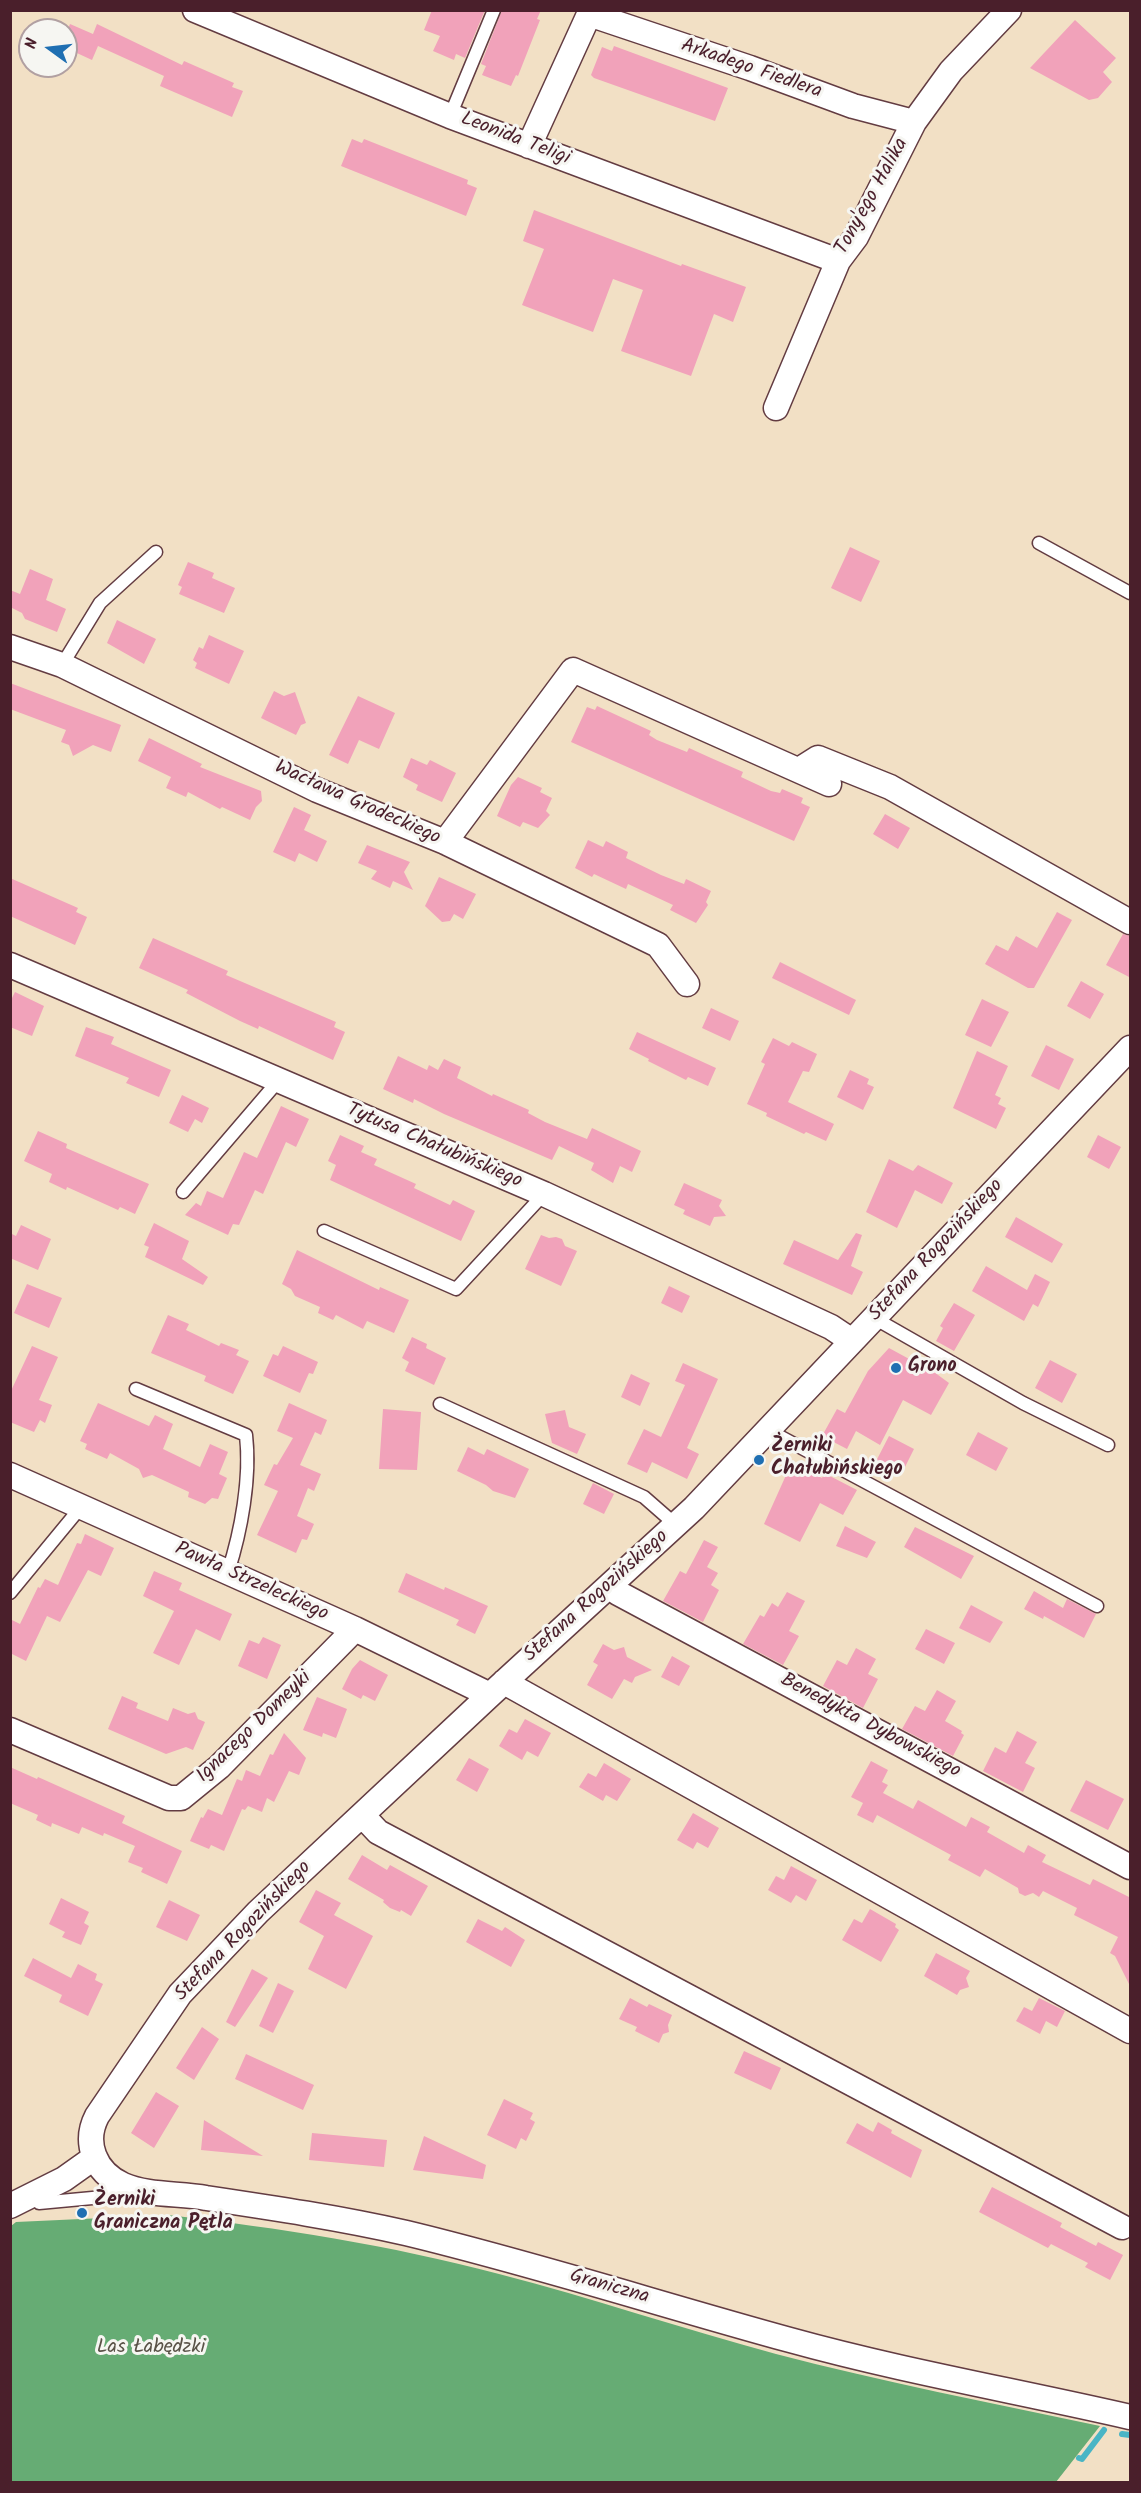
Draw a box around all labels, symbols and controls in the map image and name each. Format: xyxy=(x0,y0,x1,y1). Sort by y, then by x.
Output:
north arrow xyxy=(18,18,78,78)
street label: Arkadego Fiedlera xyxy=(678,35,824,105)
text: N xyxy=(19,36,45,52)
street label: Leonida Teligi xyxy=(457,108,573,172)
street label: Tony'ego Halika xyxy=(831,135,915,259)
street label: Wacława Grodeckiego xyxy=(270,757,444,851)
street label: Tytusa Chałubińskiego xyxy=(343,1099,525,1195)
street label: Stefana Rogozińskiego xyxy=(865,1175,1009,1327)
place label: Grono xyxy=(908,1356,956,1380)
marker: Grono xyxy=(889,1361,903,1375)
place label: Żerniki Chałubińskiego xyxy=(771,1436,903,1483)
marker: Żerniki Chałubińskiego xyxy=(752,1453,766,1467)
street label: Stefana Rogozińskiego xyxy=(520,1526,674,1668)
street label: Pawła Strzeleckiego xyxy=(170,1538,332,1628)
street label: Ignacego Domeyki xyxy=(192,1667,318,1789)
street label: Benedykta Dybowskiego xyxy=(776,1669,964,1785)
street label: Stefana Rogozińskiego xyxy=(171,1857,317,2007)
place label: Żerniki Graniczna Pętla xyxy=(94,2190,233,2237)
marker: Żerniki Graniczna Pętla xyxy=(75,2206,89,2220)
street label: Graniczna xyxy=(567,2265,651,2311)
park label: Las Łabędzki xyxy=(97,2337,205,2361)

